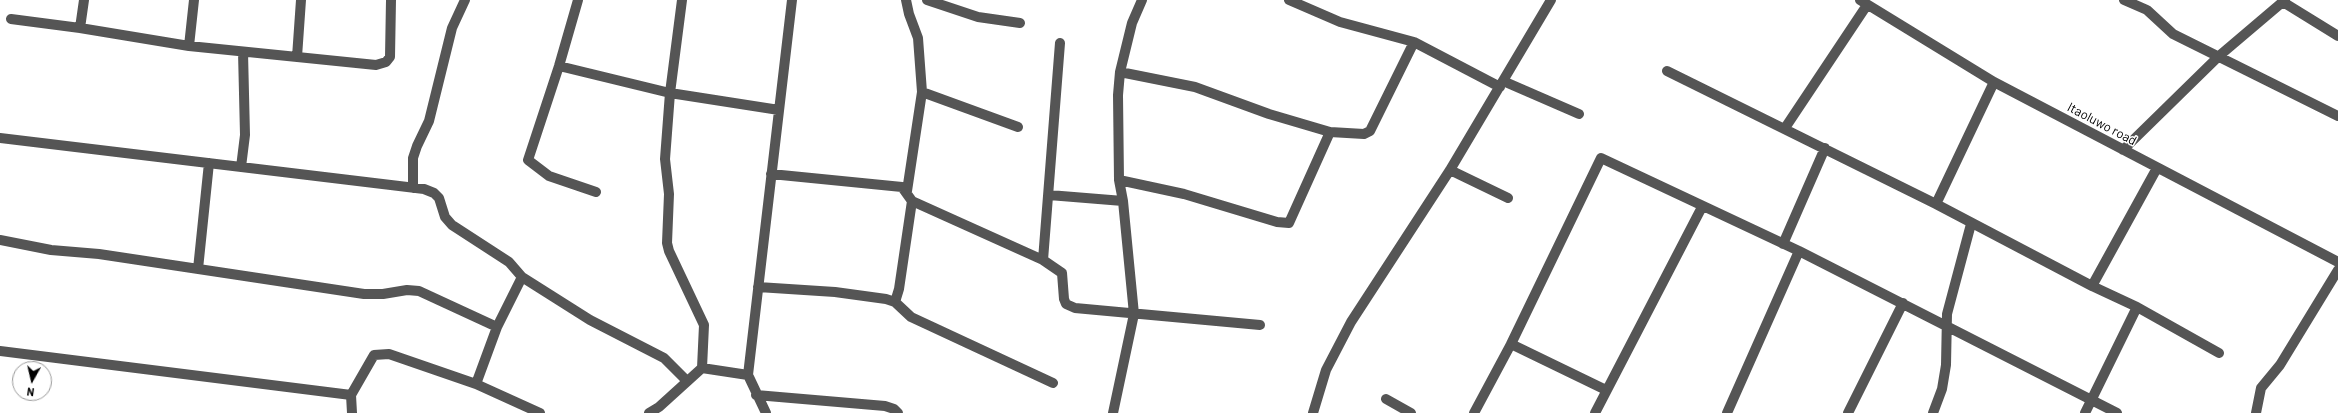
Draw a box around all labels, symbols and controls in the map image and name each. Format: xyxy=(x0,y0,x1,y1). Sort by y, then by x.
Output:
street label: Itaoluwo road xyxy=(2065,99,2139,149)
north arrow xyxy=(12,361,52,401)
text: N xyxy=(26,385,35,399)

